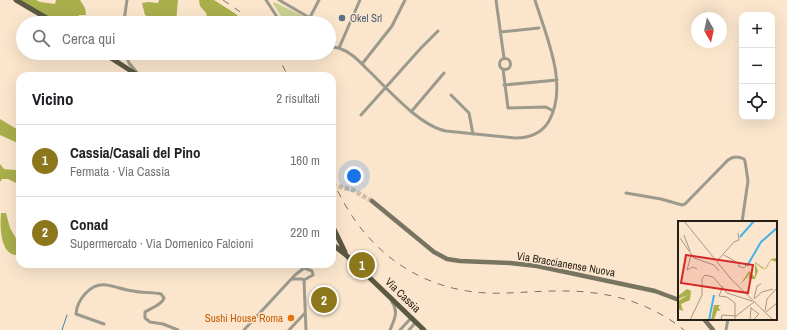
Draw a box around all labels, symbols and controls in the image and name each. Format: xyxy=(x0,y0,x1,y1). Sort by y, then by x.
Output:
place label: Okel Srl xyxy=(350,11,382,25)
north arrow xyxy=(691,12,727,48)
map controls xyxy=(739,12,775,120)
button: + xyxy=(739,12,775,48)
marker: Okel Srl xyxy=(337,13,347,23)
search box xyxy=(16,16,336,60)
icon: search xyxy=(30,27,52,49)
text: Cerca qui xyxy=(62,28,115,49)
button: − xyxy=(739,48,775,84)
button: locate xyxy=(739,84,775,120)
text: Vicino xyxy=(32,87,74,110)
text: 2 risultati xyxy=(276,90,320,107)
text: Cassia/Casali del Pino xyxy=(70,142,201,163)
text: 1 xyxy=(42,152,48,169)
text: 160 m xyxy=(290,152,320,169)
text: Fermata · Via Cassia xyxy=(70,163,170,180)
your location xyxy=(344,166,364,186)
text: Conad xyxy=(70,214,108,235)
inset map xyxy=(678,221,777,320)
text: 2 xyxy=(42,224,48,241)
text: 220 m xyxy=(290,224,320,241)
text: Supermercato · Via Domenico Falcioni xyxy=(70,235,254,252)
street label: Via Braccianense Nuova xyxy=(516,248,616,280)
pin: 1 xyxy=(349,250,375,280)
street label: Via Cassia xyxy=(382,275,424,315)
pin: 2 xyxy=(311,285,337,315)
place label: Sushi House Roma xyxy=(205,311,283,325)
marker: Sushi House Roma xyxy=(286,313,296,323)

